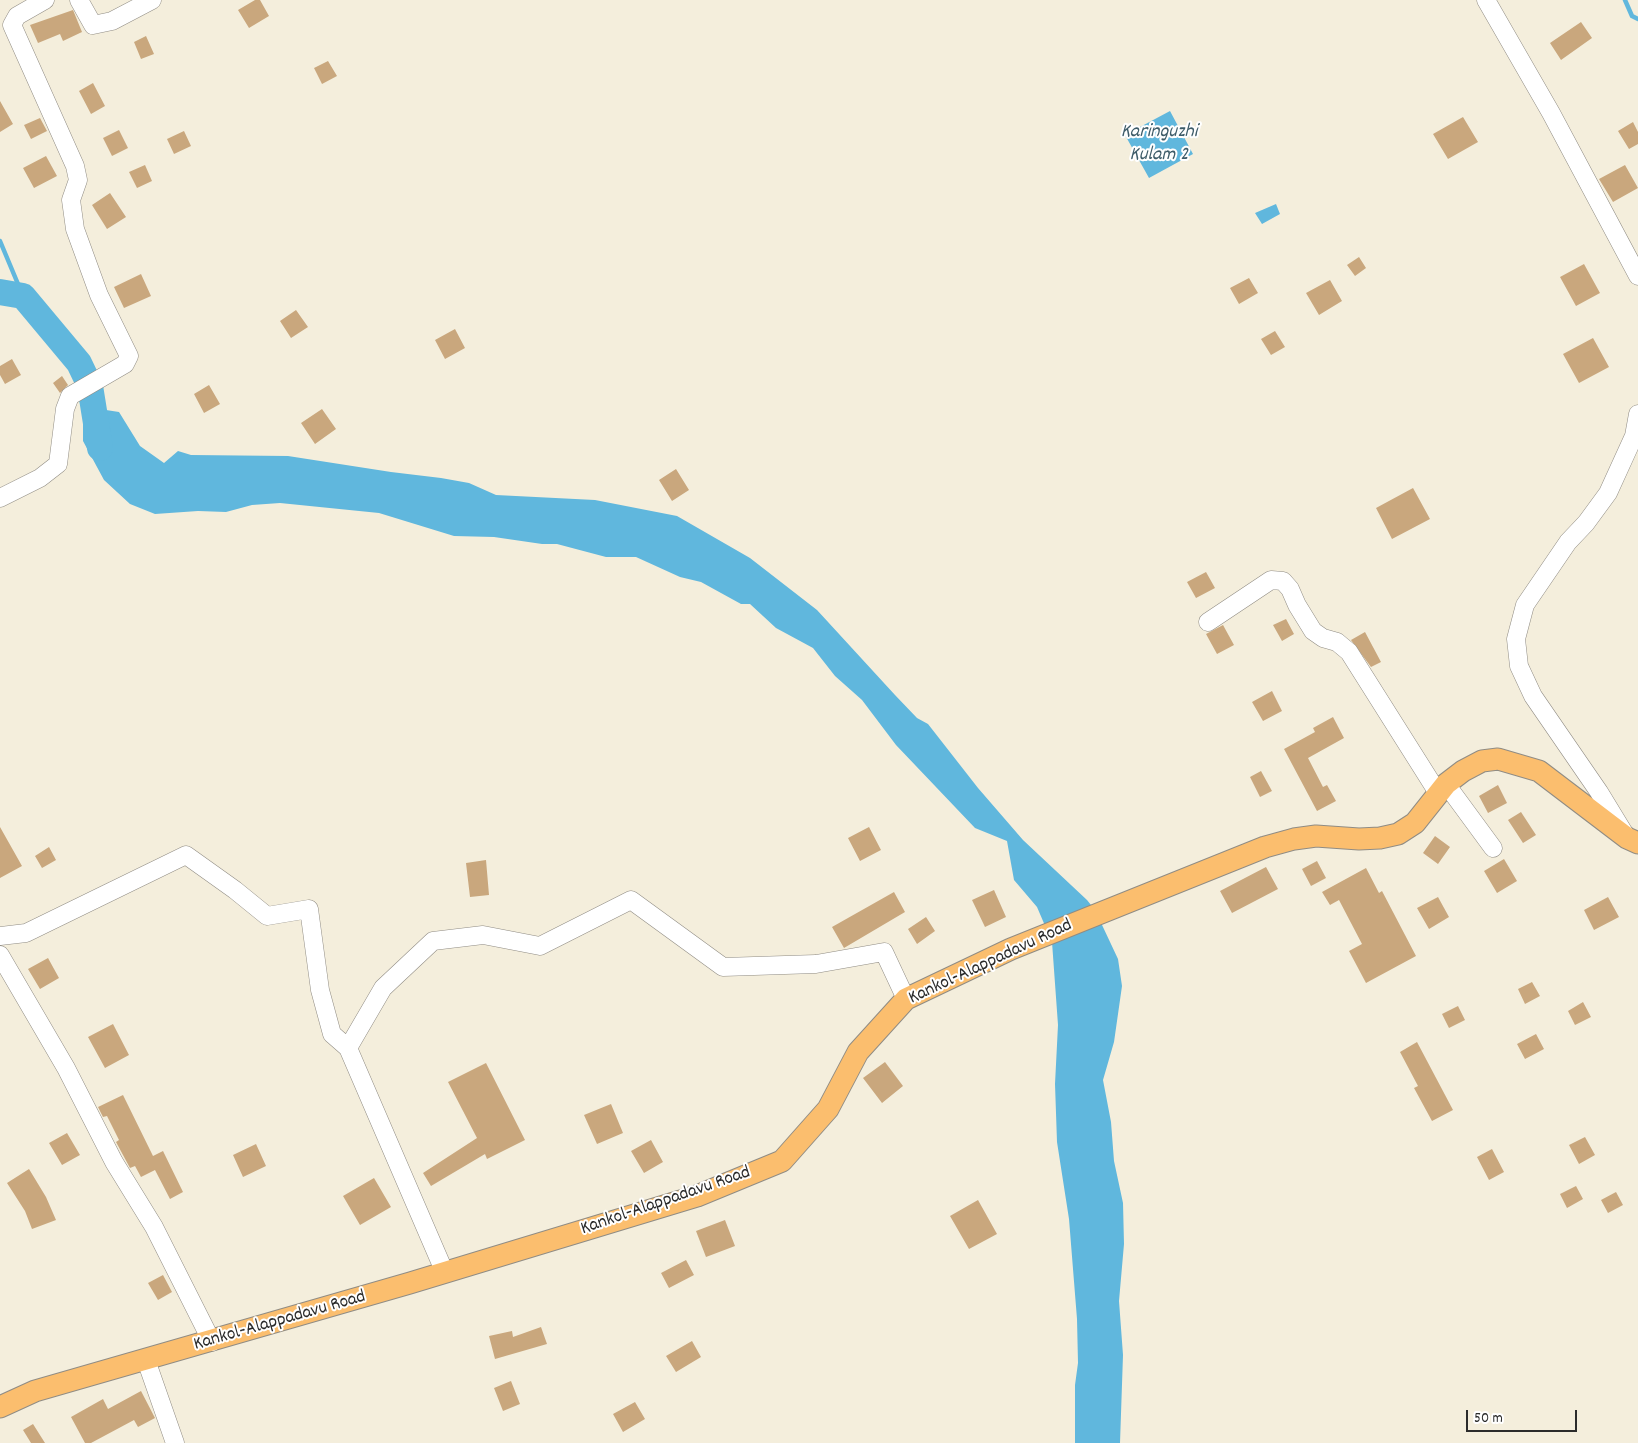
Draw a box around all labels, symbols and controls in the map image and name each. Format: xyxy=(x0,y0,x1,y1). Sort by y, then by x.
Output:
water label: Karinguzhi Kulam 2 xyxy=(1121,121,1197,168)
street label: Kankol-Alappadavu Road xyxy=(906,915,1076,1011)
street label: Kankol-Alappadavu Road xyxy=(578,1162,754,1242)
street label: Kankol-Alappadavu Road xyxy=(191,1287,369,1357)
scale bar xyxy=(1468,1400,1579,1432)
text: 50 m xyxy=(1474,1408,1503,1430)

